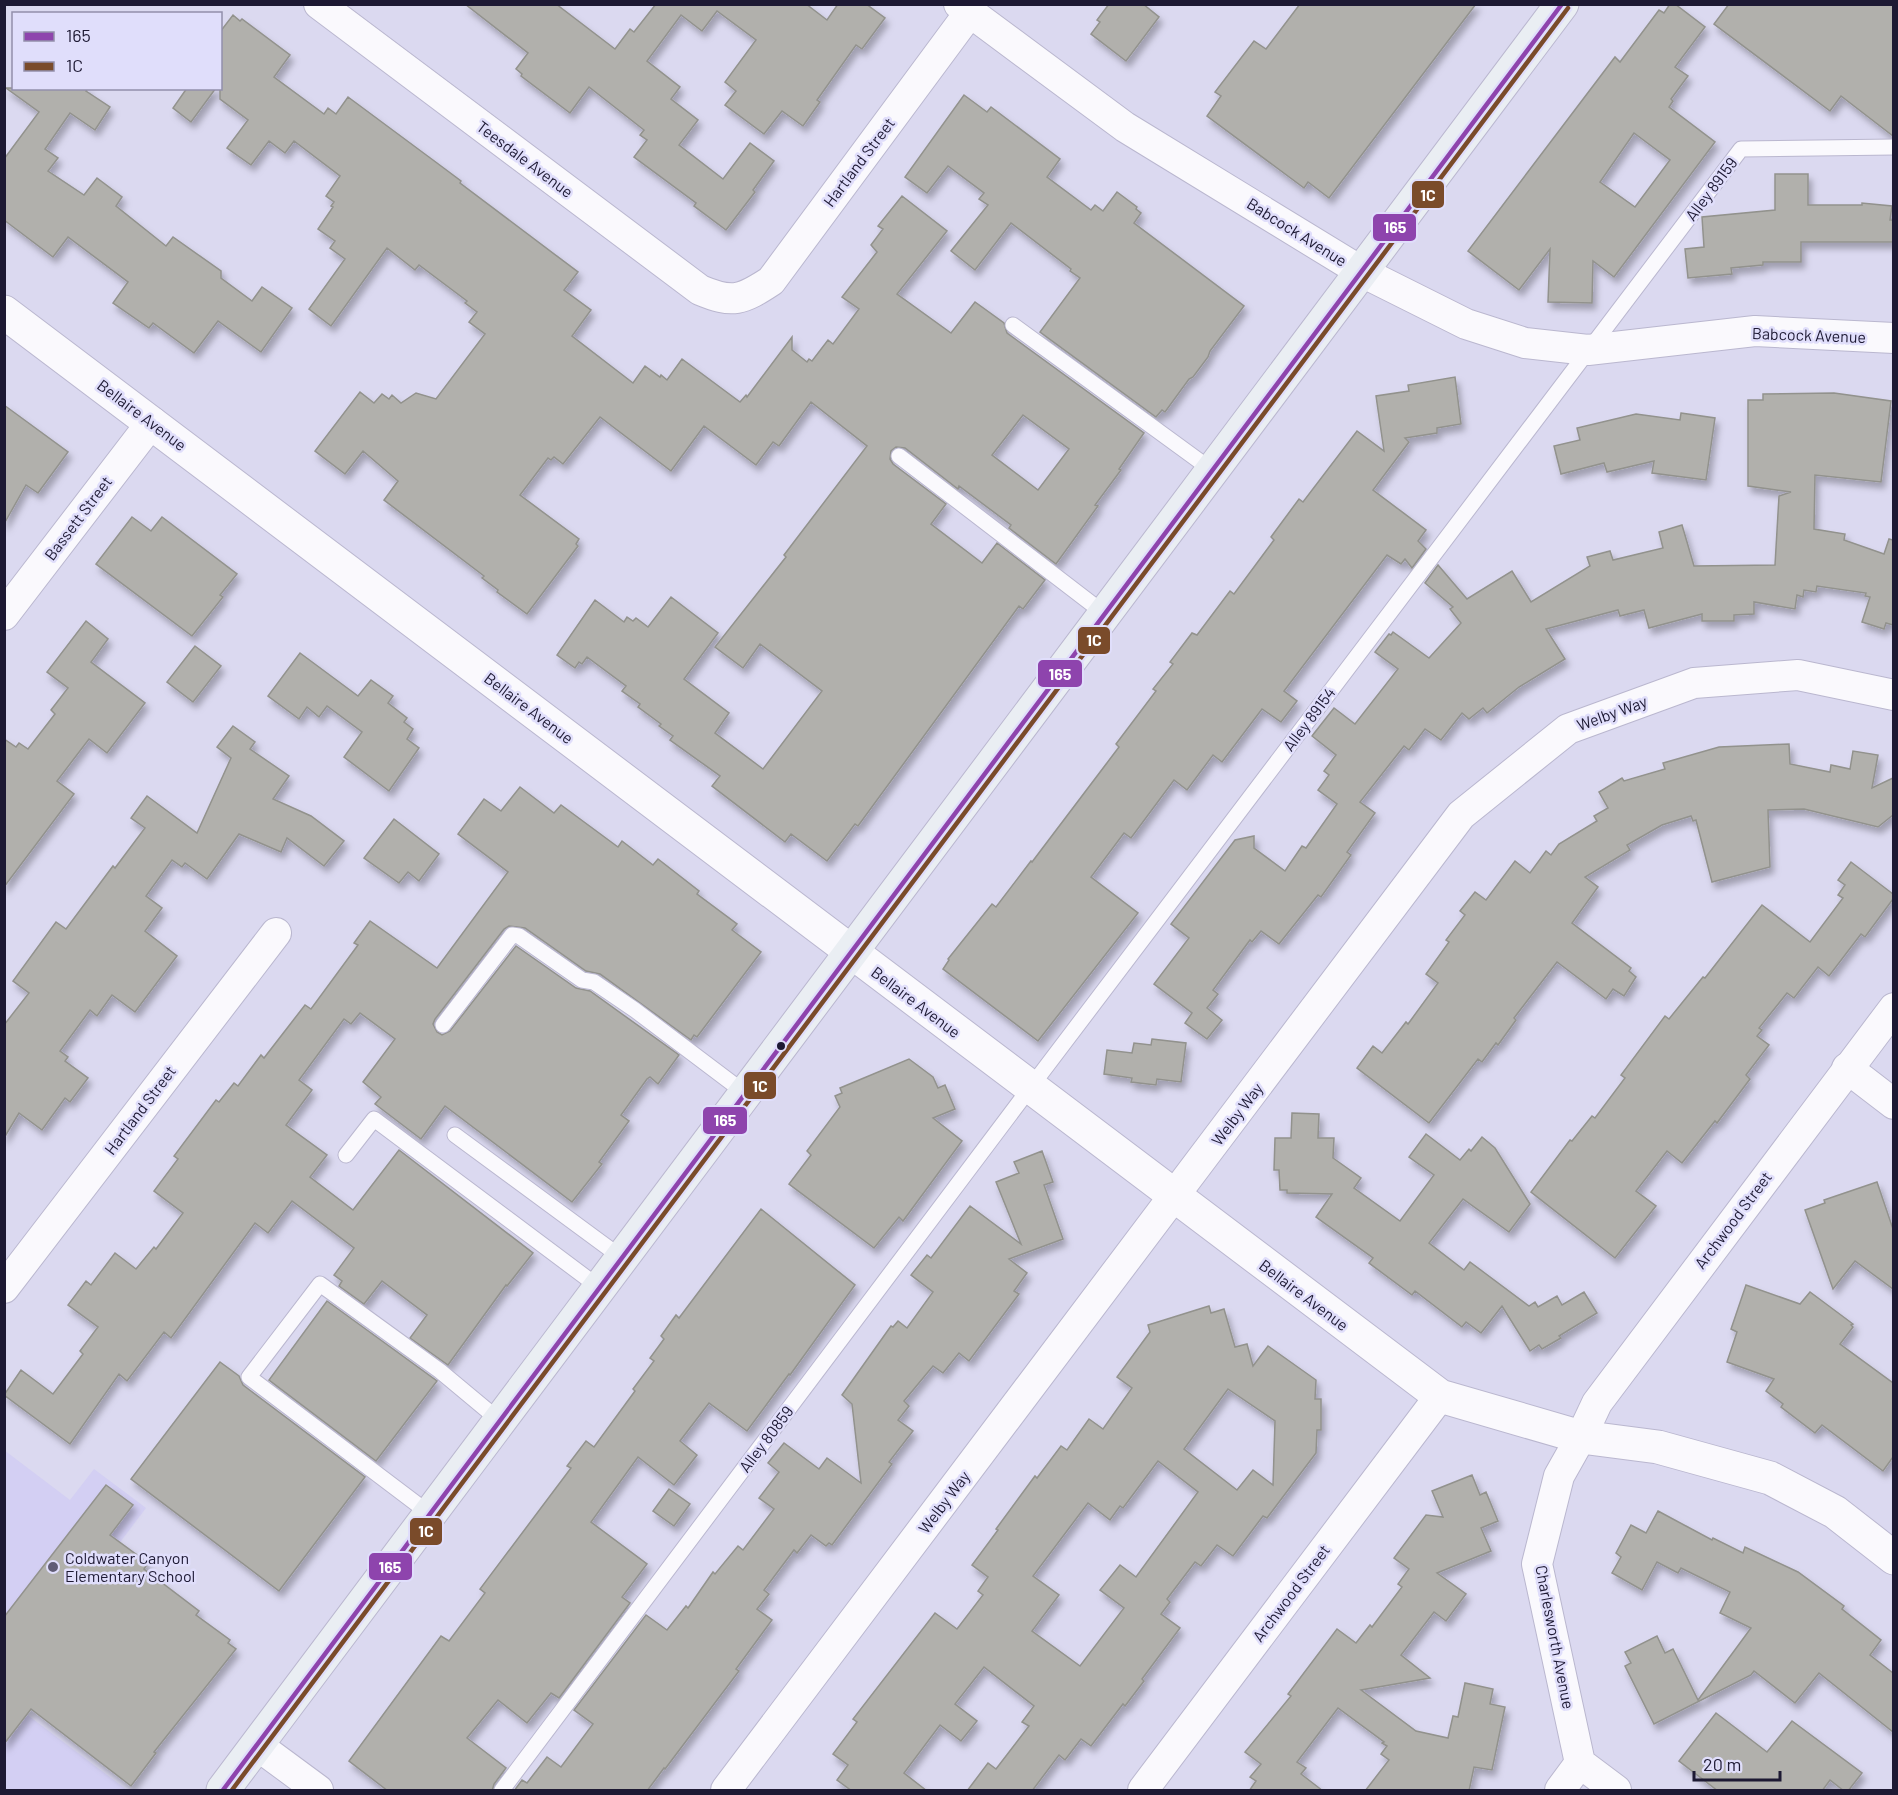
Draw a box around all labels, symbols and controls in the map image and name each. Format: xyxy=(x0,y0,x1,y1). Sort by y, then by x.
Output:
legend xyxy=(12,12,222,90)
text: 165 xyxy=(66,24,91,46)
text: 1C xyxy=(66,54,83,76)
street label: Hartland Street xyxy=(819,113,898,210)
street label: Teesdale Avenue xyxy=(473,116,577,201)
street label: Alley 89159 xyxy=(1681,153,1741,224)
line badge: 1C xyxy=(1411,180,1445,209)
text: 1C xyxy=(1420,185,1436,204)
street label: Babcock Avenue xyxy=(1244,193,1351,270)
line badge: 165 xyxy=(1372,213,1417,242)
text: 165 xyxy=(1384,217,1407,236)
street label: Babcock Avenue xyxy=(1752,323,1866,346)
street label: Bellaire Avenue xyxy=(94,375,191,454)
street label: Bassett Street xyxy=(40,472,115,563)
line badge: 1C xyxy=(1077,626,1111,655)
text: 1C xyxy=(1086,630,1102,649)
line badge: 165 xyxy=(1037,659,1083,688)
text: 165 xyxy=(1049,664,1072,683)
street label: Bellaire Avenue xyxy=(481,668,578,747)
street label: Alley 89154 xyxy=(1278,683,1339,754)
street label: Welby Way xyxy=(1574,691,1650,734)
street label: Bellaire Avenue xyxy=(868,962,965,1041)
unlabelled marker xyxy=(775,1040,787,1052)
street label: Hartland Street xyxy=(100,1061,179,1158)
line badge: 1C xyxy=(743,1071,777,1100)
text: 1C xyxy=(752,1076,768,1095)
street label: Welby Way xyxy=(1207,1078,1267,1149)
line badge: 165 xyxy=(702,1106,748,1135)
text: 165 xyxy=(714,1110,737,1129)
street label: Archwood Street xyxy=(1690,1167,1775,1272)
street label: Bellaire Avenue xyxy=(1256,1255,1353,1334)
street label: Alley 80859 xyxy=(734,1402,797,1476)
street label: Welby Way xyxy=(914,1466,974,1537)
line badge: 1C xyxy=(409,1517,443,1546)
text: 1C xyxy=(418,1521,434,1540)
street label: Archwood Street xyxy=(1248,1540,1333,1645)
place label: Coldwater Canyon Elementary School xyxy=(65,1548,195,1585)
line badge: 165 xyxy=(368,1552,413,1581)
text: 165 xyxy=(379,1557,402,1576)
marker: Coldwater Canyon Elementary School xyxy=(46,1560,60,1574)
street label: Charlesworth Avenue xyxy=(1532,1563,1579,1710)
scale bar xyxy=(1694,1744,1780,1782)
text: 20 m xyxy=(1703,1753,1741,1775)

